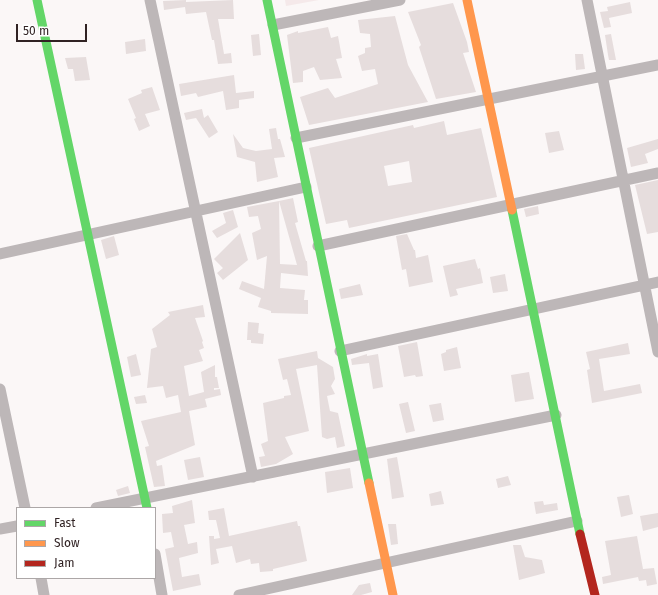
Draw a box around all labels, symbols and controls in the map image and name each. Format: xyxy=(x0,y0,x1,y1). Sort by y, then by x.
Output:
scale bar xyxy=(18,16,89,42)
text: 50 m xyxy=(23,24,49,38)
legend xyxy=(16,507,156,579)
text: Fast xyxy=(54,516,76,530)
text: Slow xyxy=(54,536,80,550)
text: Jam xyxy=(54,556,74,570)

